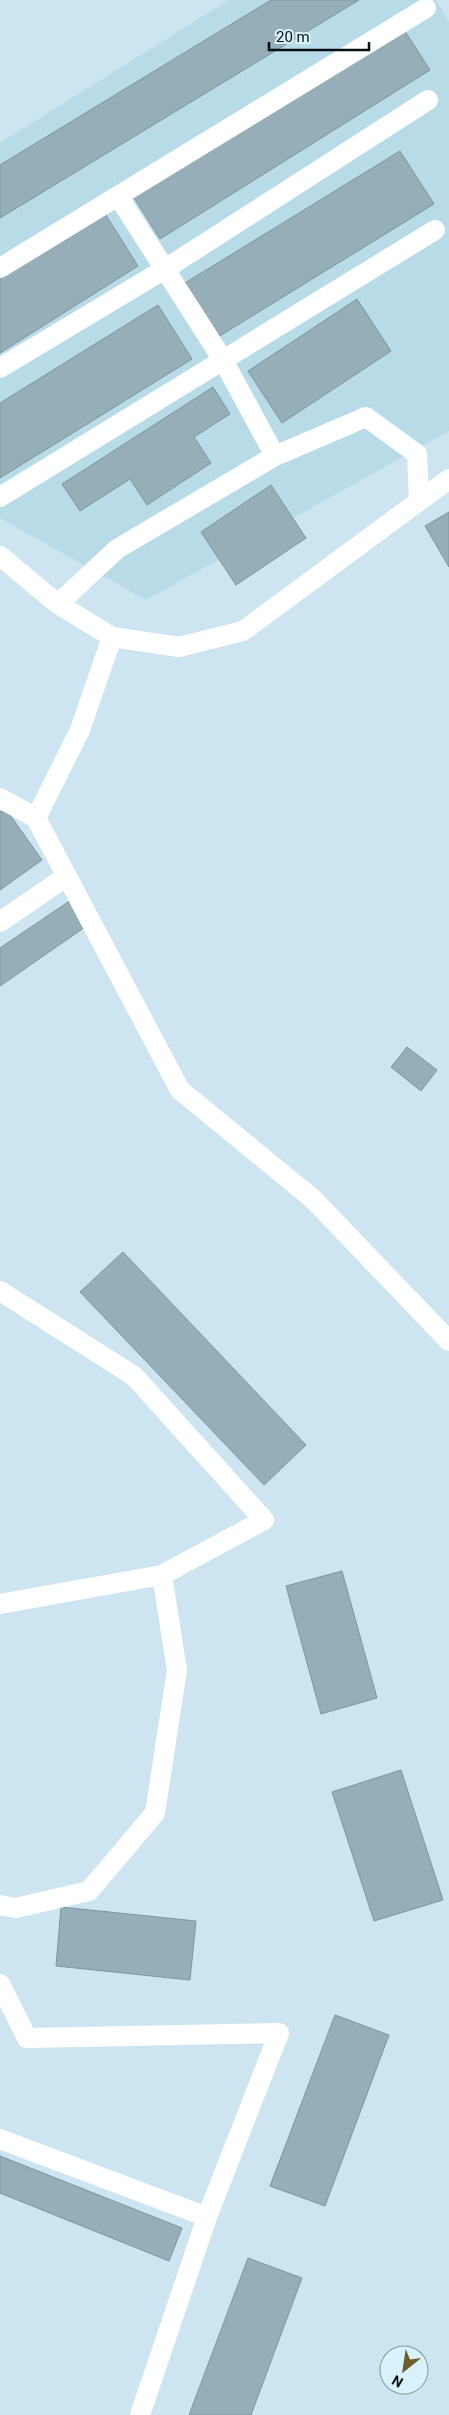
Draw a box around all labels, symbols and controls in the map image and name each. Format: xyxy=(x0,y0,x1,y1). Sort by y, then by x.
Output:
scale bar xyxy=(269,20,369,52)
text: 20 m xyxy=(276,28,310,46)
north arrow xyxy=(379,2345,429,2395)
text: N xyxy=(389,2372,406,2391)

